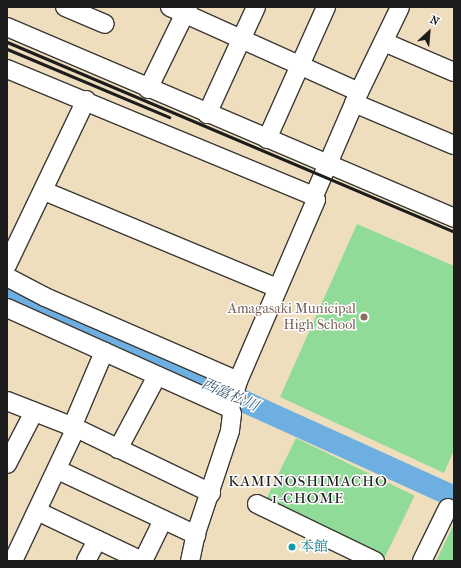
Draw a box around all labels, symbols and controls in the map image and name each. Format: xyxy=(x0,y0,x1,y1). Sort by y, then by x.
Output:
north arrow xyxy=(409,12,449,52)
text: N xyxy=(428,13,441,28)
place label: Amagasaki Municipal High School xyxy=(228,301,356,334)
marker: Amagasaki Municipal High School xyxy=(359,312,369,322)
water label: 西富松川 xyxy=(199,375,261,415)
district label: KAMINOSHIMACHO 1-CHOME xyxy=(228,472,388,507)
place label: 本館 xyxy=(300,539,328,555)
marker: 本館 xyxy=(287,542,297,552)

